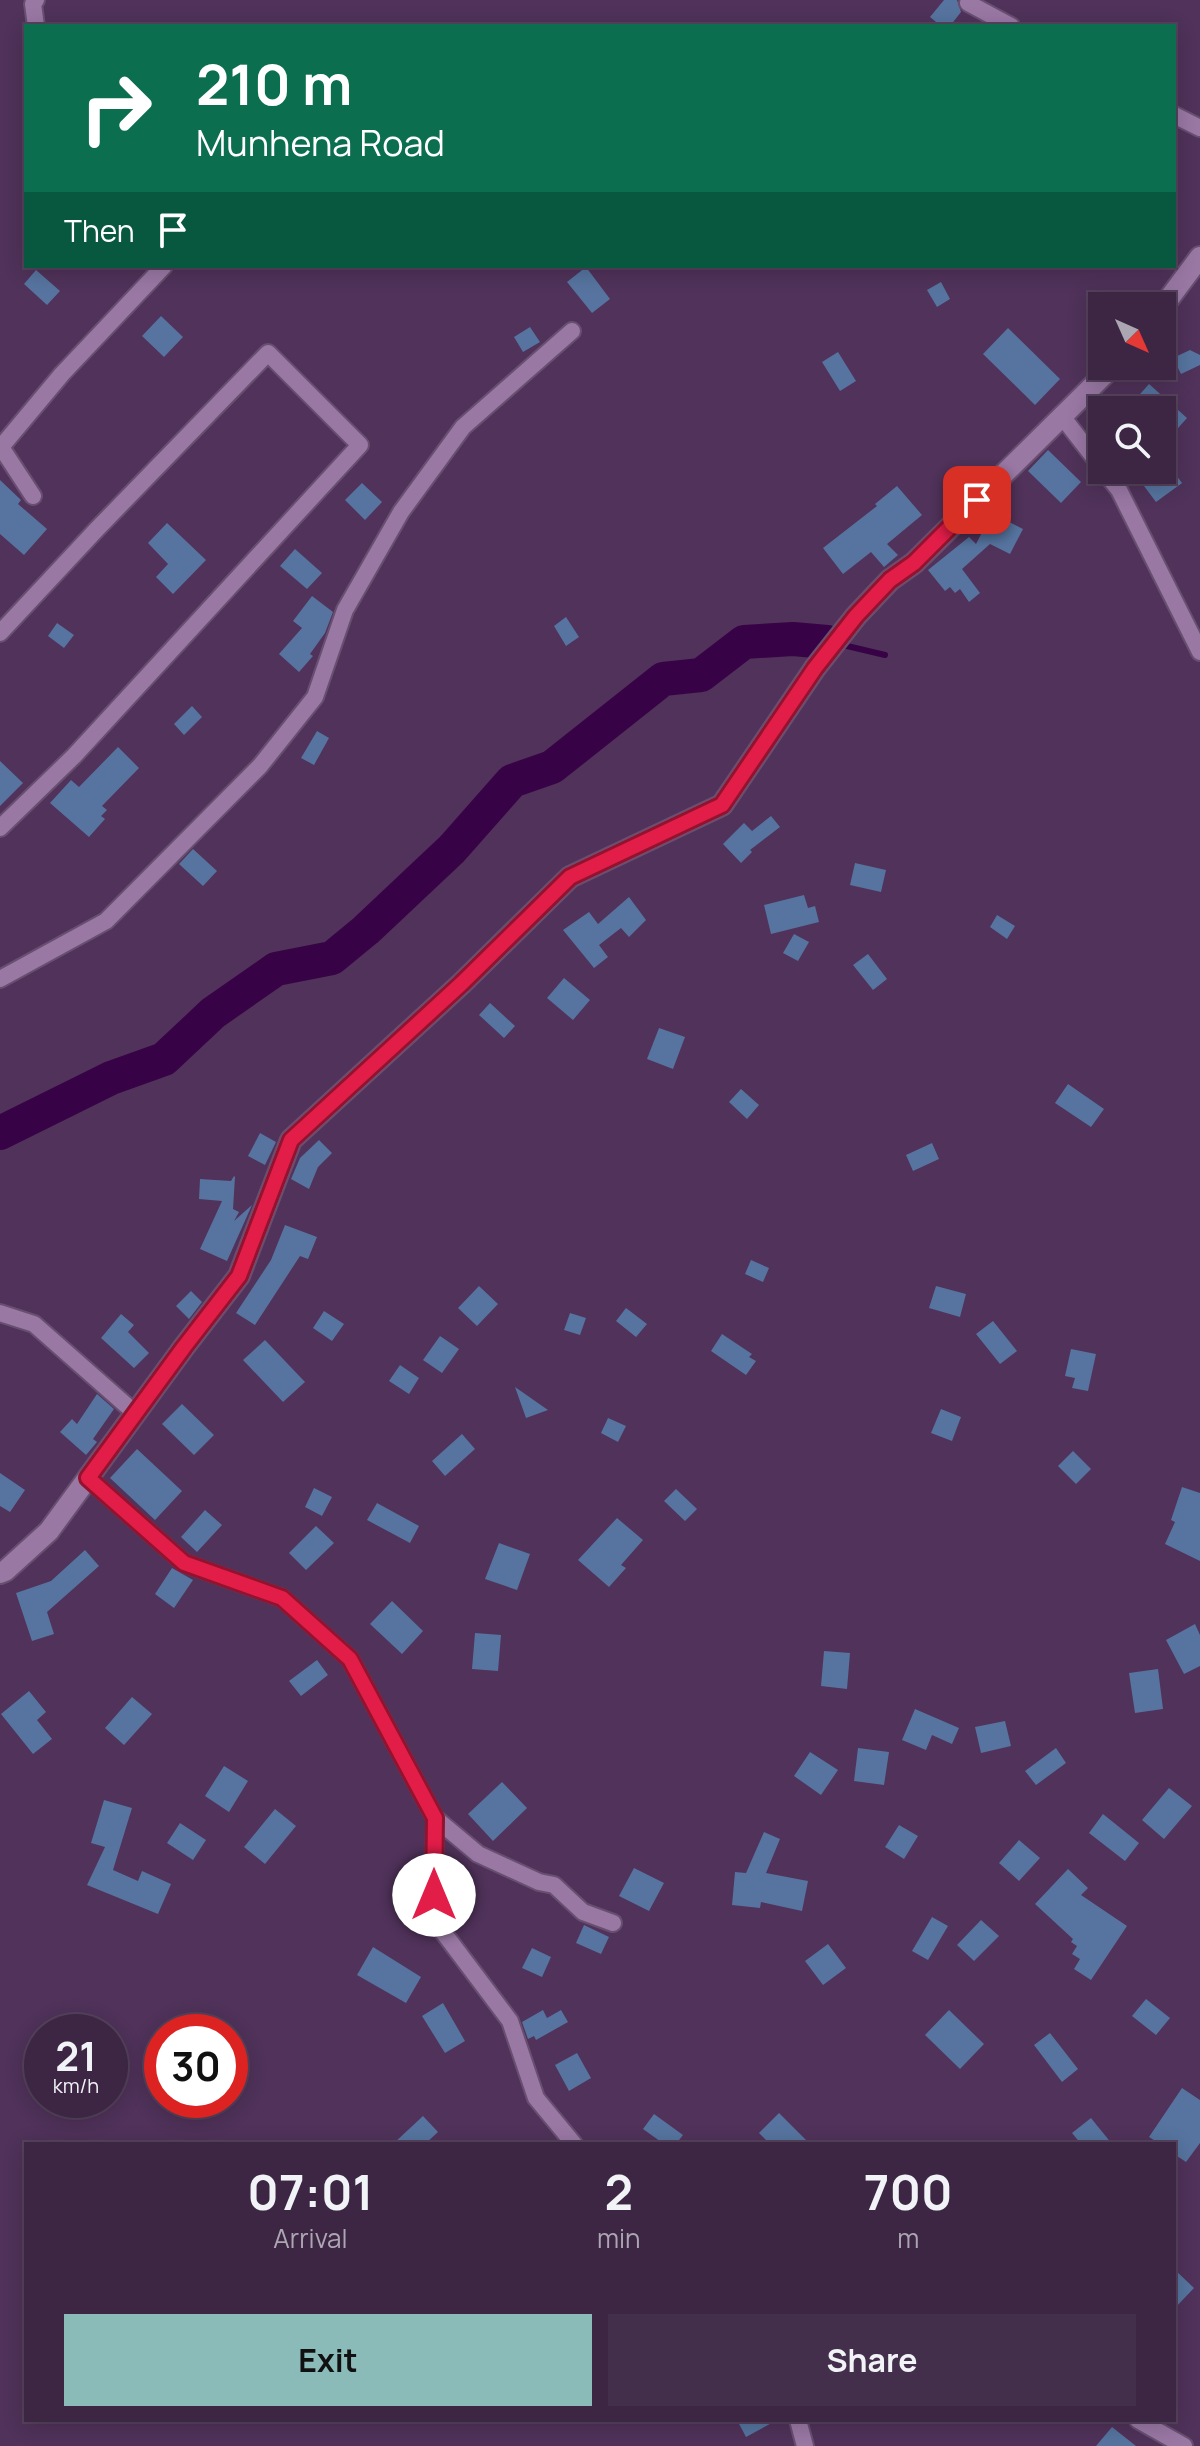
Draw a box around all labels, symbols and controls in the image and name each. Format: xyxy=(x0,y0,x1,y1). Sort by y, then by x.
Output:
text: 210 m xyxy=(196,45,352,122)
icon: right xyxy=(64,56,168,160)
text: Munhena Road xyxy=(196,118,445,167)
icon: arrive xyxy=(151,208,195,252)
text: Then xyxy=(64,210,135,251)
north arrow xyxy=(1088,292,1176,380)
map controls xyxy=(1088,292,1176,484)
button: search xyxy=(1088,396,1176,484)
pin xyxy=(943,466,1011,534)
icon: arrive xyxy=(955,478,999,522)
position arrow xyxy=(392,1853,476,1937)
speed limit sign: 30 xyxy=(144,2014,248,2118)
text: 21 xyxy=(55,2028,97,2083)
text: km/h xyxy=(53,2072,99,2099)
text: 07:01 xyxy=(247,2159,374,2224)
text: 2 xyxy=(604,2159,633,2224)
text: 700 xyxy=(864,2159,953,2224)
text: Arrival xyxy=(273,2220,348,2256)
text: min xyxy=(597,2220,641,2256)
text: m xyxy=(897,2220,919,2256)
button: Exit xyxy=(64,2314,592,2406)
button: Share xyxy=(608,2314,1136,2406)

